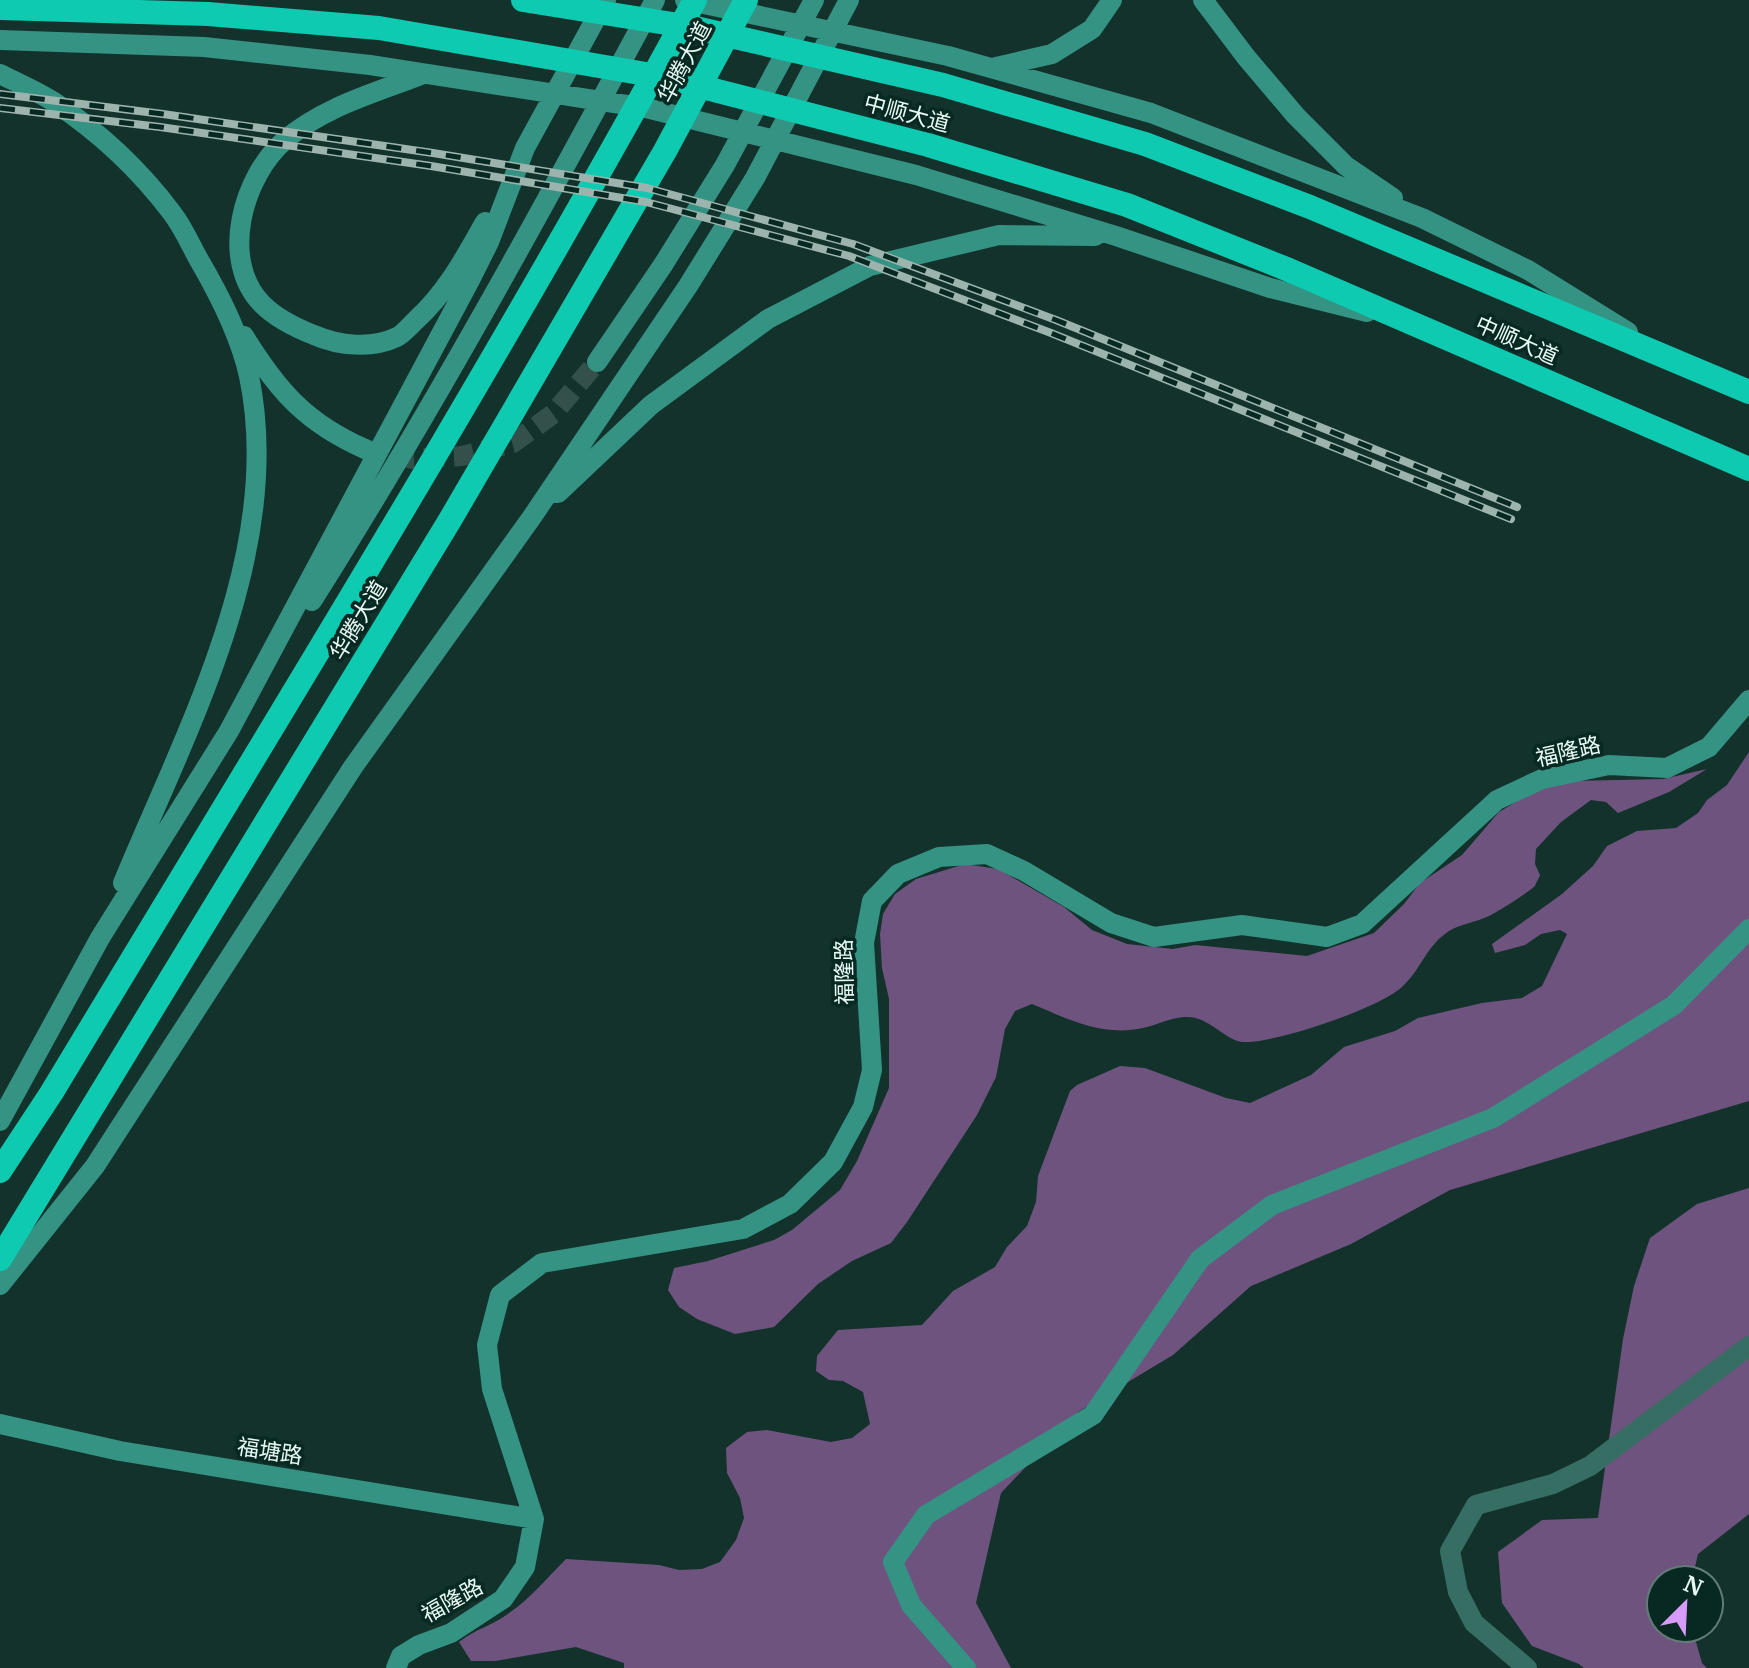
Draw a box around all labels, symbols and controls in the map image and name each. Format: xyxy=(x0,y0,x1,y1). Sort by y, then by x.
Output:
street label: 华腾大道 xyxy=(651,17,717,107)
street label: 中顺大道 xyxy=(861,88,953,138)
street label: 中顺大道 xyxy=(1471,309,1563,371)
street label: 华腾大道 xyxy=(323,575,393,665)
street label: 福隆路 xyxy=(1533,730,1603,772)
street label: 福隆路 xyxy=(829,939,859,1005)
street label: 福塘路 xyxy=(235,1432,305,1470)
north arrow xyxy=(1645,1564,1725,1644)
text: N xyxy=(1679,1569,1707,1602)
street label: 福隆路 xyxy=(416,1572,488,1628)

